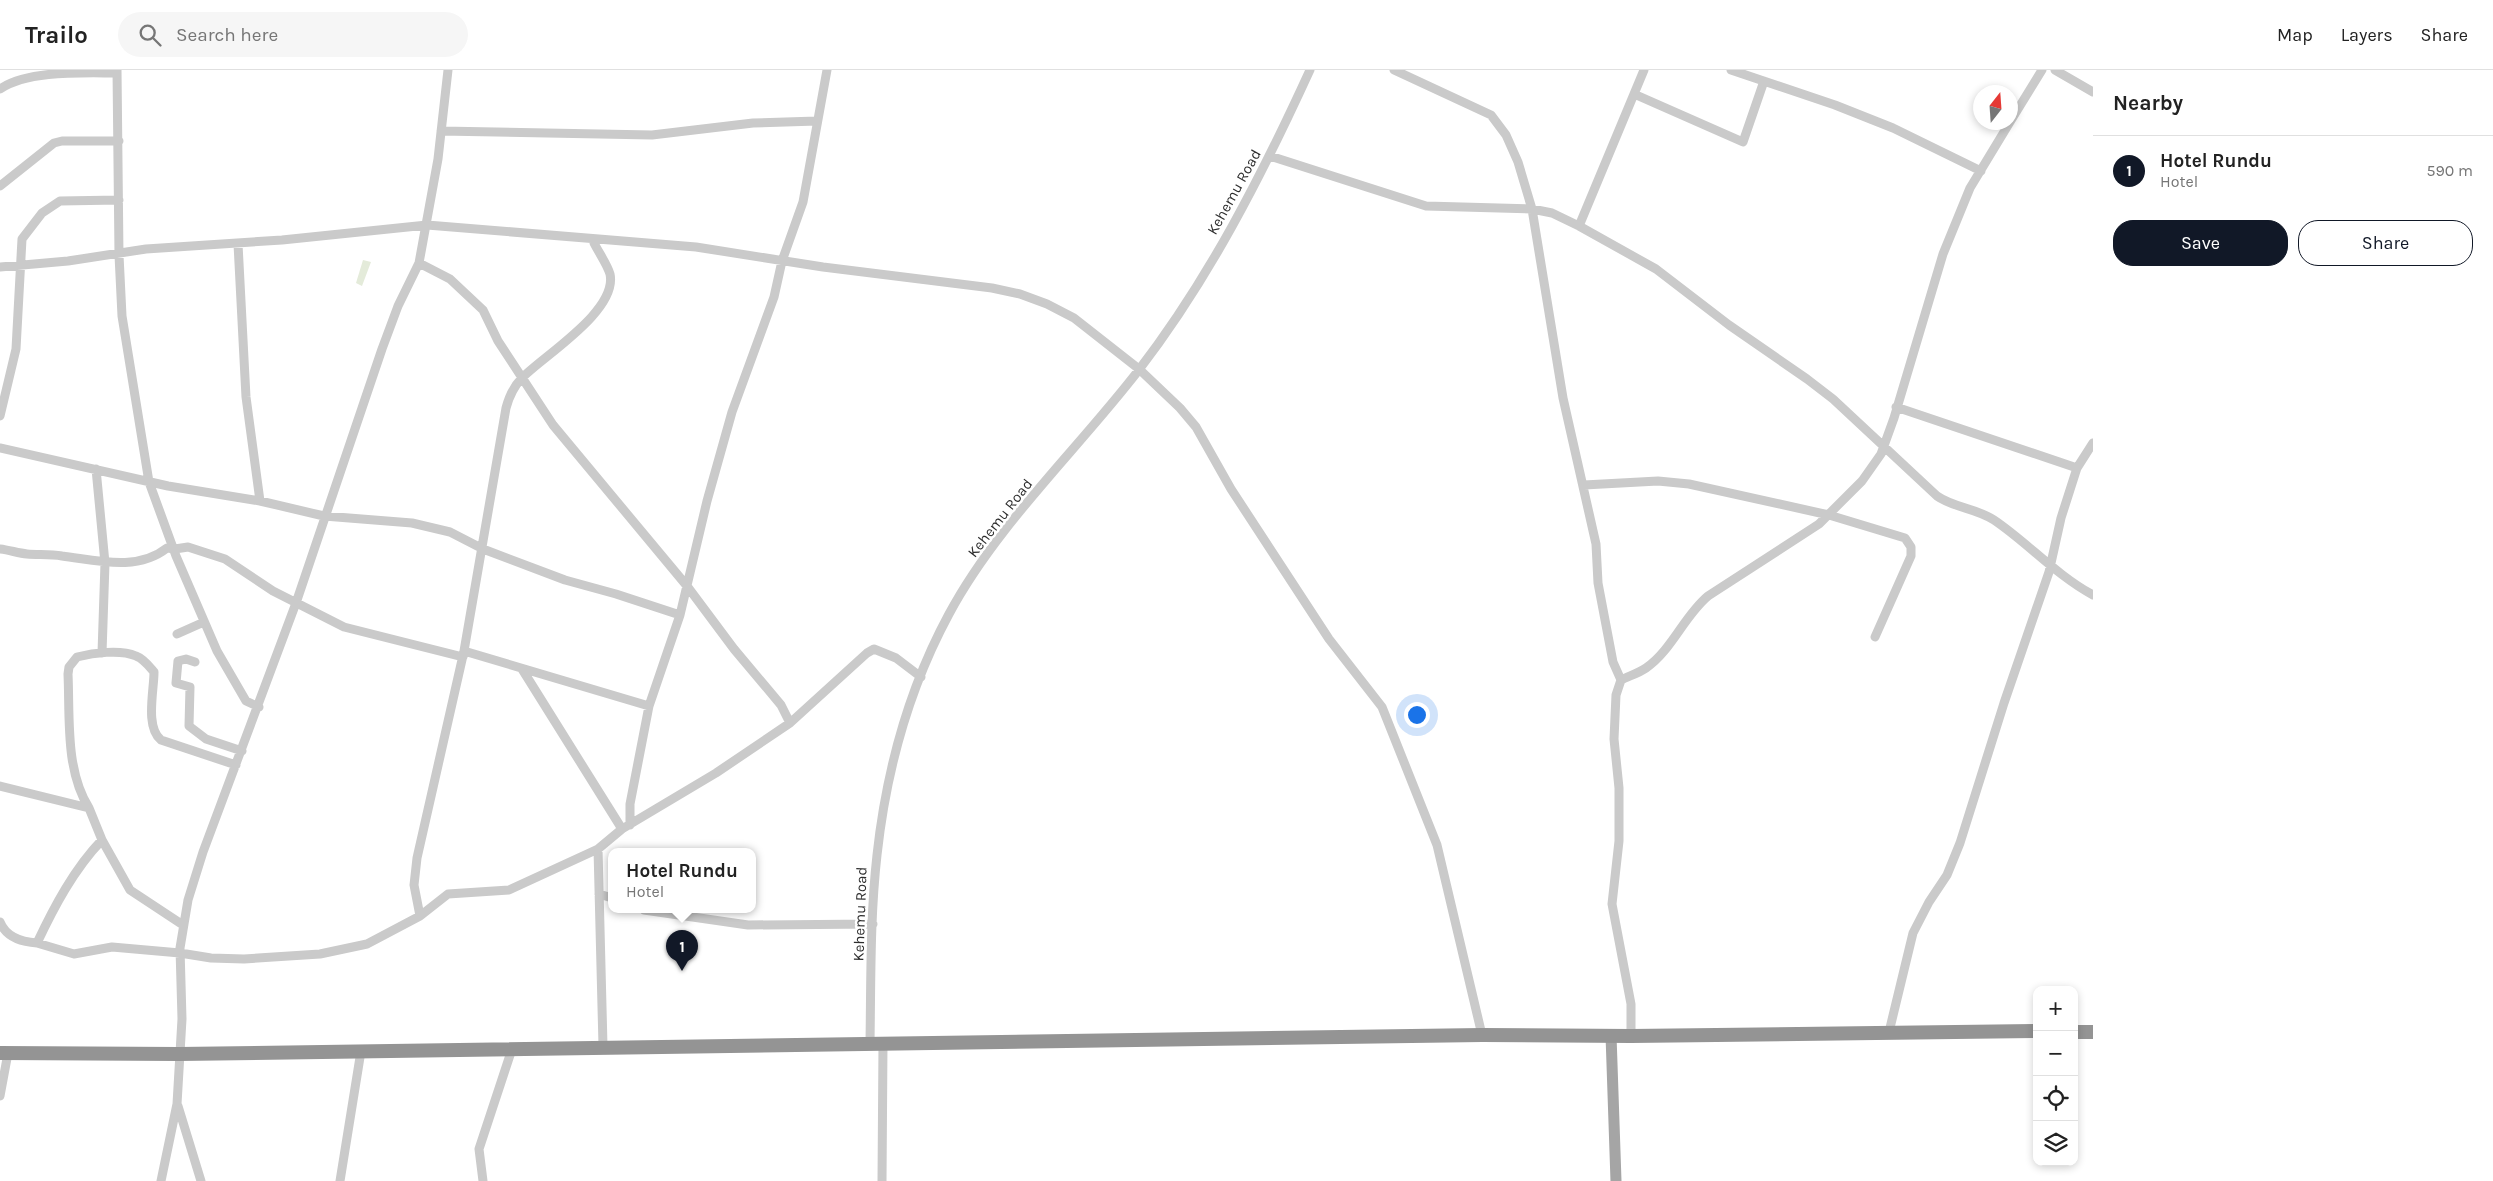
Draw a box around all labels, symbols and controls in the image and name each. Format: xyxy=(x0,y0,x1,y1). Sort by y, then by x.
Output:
search box xyxy=(118,12,468,57)
text: Trailo xyxy=(25,21,88,49)
icon: search xyxy=(136,21,164,49)
text: Search here xyxy=(176,24,278,46)
text: Map xyxy=(2277,24,2313,46)
text: Layers xyxy=(2341,24,2393,46)
text: Share xyxy=(2421,24,2468,46)
north arrow xyxy=(1973,85,2018,130)
text: Nearby xyxy=(2113,91,2183,115)
street label: Kehemu Road xyxy=(1203,146,1265,238)
text: Hotel Rundu xyxy=(2160,150,2272,172)
text: 1 xyxy=(2126,161,2132,180)
text: 590 m xyxy=(2426,161,2473,180)
text: Hotel xyxy=(2160,172,2198,191)
button: Save xyxy=(2113,220,2288,266)
button: Share xyxy=(2298,220,2473,266)
street label: Kehemu Road xyxy=(964,475,1036,561)
your location xyxy=(1404,702,1430,728)
popup xyxy=(608,848,756,913)
text: Hotel Rundu xyxy=(626,860,738,882)
street label: Kehemu Road xyxy=(849,866,871,962)
text: Hotel xyxy=(626,882,664,901)
pin: 1 xyxy=(666,930,698,971)
map controls xyxy=(2033,986,2078,1166)
button: + xyxy=(2033,986,2078,1031)
button: − xyxy=(2033,1031,2078,1076)
button: locate xyxy=(2033,1076,2078,1121)
button: layers xyxy=(2033,1121,2078,1166)

